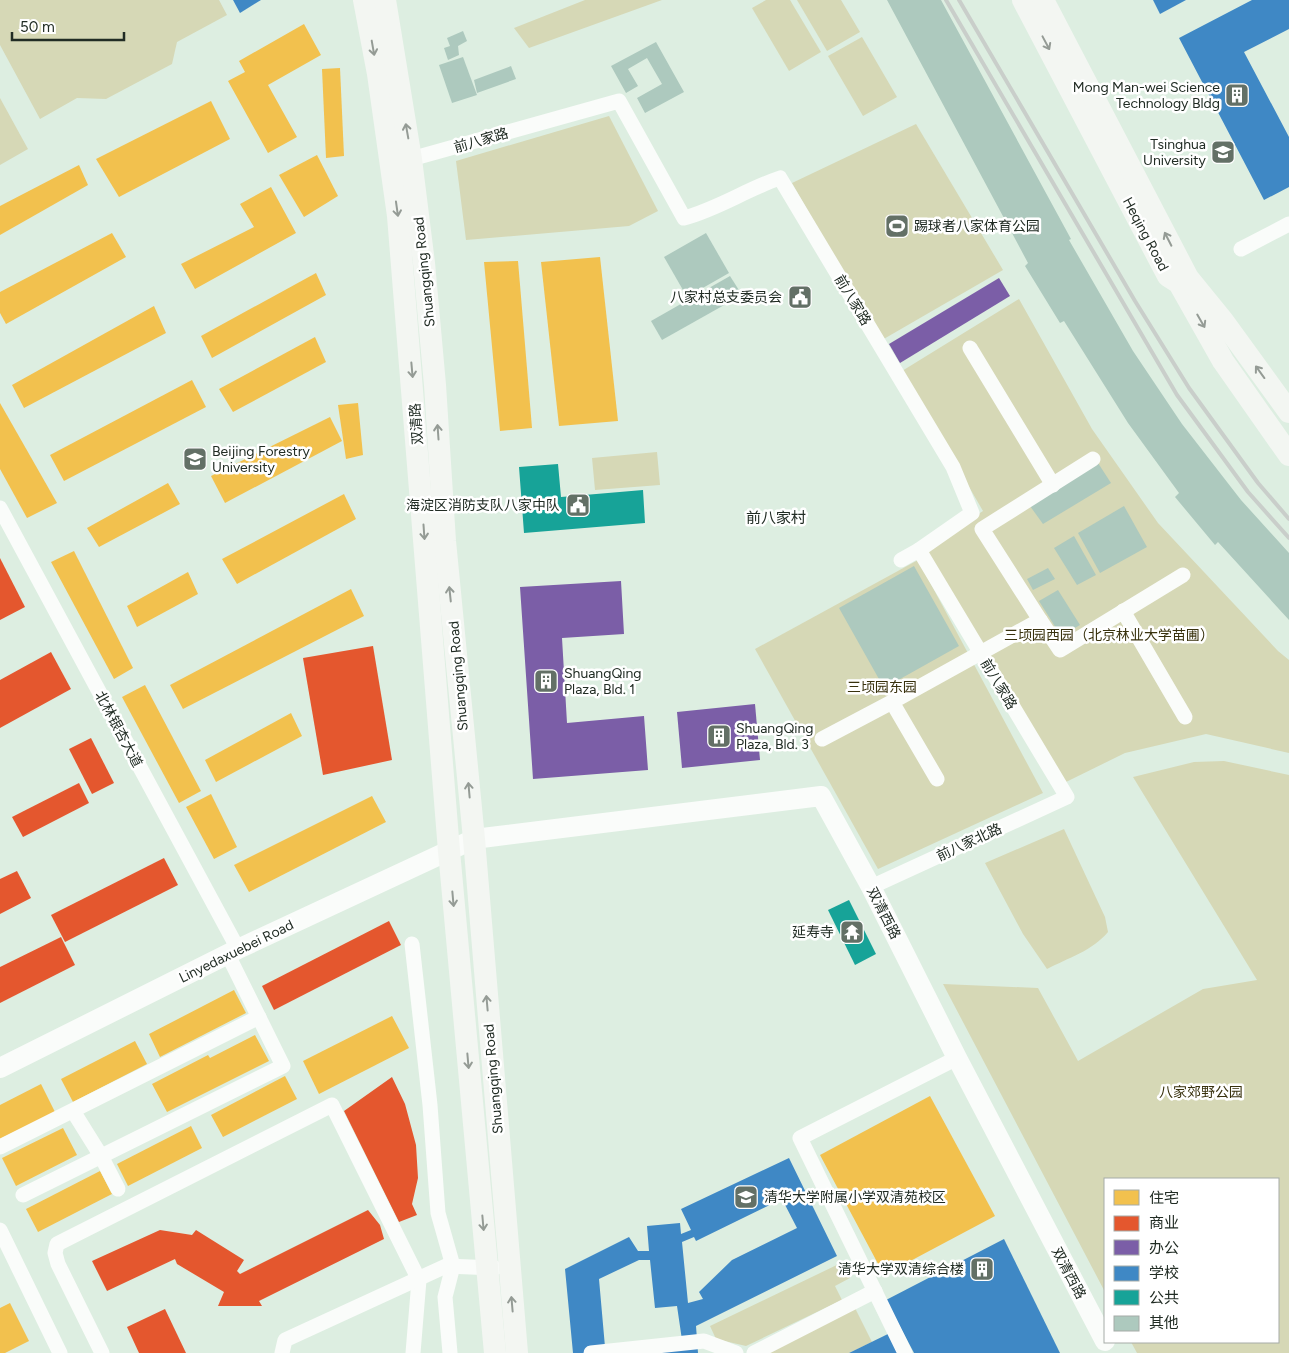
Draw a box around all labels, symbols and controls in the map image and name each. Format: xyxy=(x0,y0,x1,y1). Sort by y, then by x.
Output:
scale bar xyxy=(12,10,125,42)
text: 50 m xyxy=(20,18,55,36)
one-way arrow xyxy=(1041,35,1051,50)
one-way arrow xyxy=(369,40,379,56)
place label: Mong Man-wei Science Technology Bldg xyxy=(1073,79,1220,112)
building icon: Mong Man-wei Science Technology Bldg xyxy=(1224,82,1250,108)
one-way arrow xyxy=(401,123,411,139)
street label: 前八家路 xyxy=(452,125,510,156)
place label: Tsinghua University xyxy=(1143,136,1207,169)
school or university icon: Tsinghua University xyxy=(1210,139,1236,165)
street label: Heqing Road xyxy=(1119,194,1172,274)
one-way arrow xyxy=(392,200,402,216)
sports icon: 踢球者八家体育公园 xyxy=(884,213,910,239)
street label: Shuangqing Road xyxy=(410,216,439,328)
place label: 踢球者八家体育公园 xyxy=(914,218,1040,235)
one-way arrow xyxy=(1163,232,1173,247)
street label: 前八家路 xyxy=(831,272,874,329)
public building icon: 八家村总支委员会 xyxy=(787,284,813,310)
place label: 八家村总支委员会 xyxy=(670,289,782,306)
one-way arrow xyxy=(1196,314,1206,328)
one-way arrow xyxy=(407,362,416,378)
one-way arrow xyxy=(1255,365,1265,379)
street label: 双清路 xyxy=(407,402,426,446)
one-way arrow xyxy=(434,424,443,440)
place label: Beijing Forestry University xyxy=(212,443,311,476)
school or university icon: Beijing Forestry University xyxy=(182,446,208,472)
public building icon: 海淀区消防支队八家中队 xyxy=(565,492,591,518)
place label: 海淀区消防支队八家中队 xyxy=(406,497,560,514)
district label: 前八家村 xyxy=(746,509,806,527)
one-way arrow xyxy=(420,524,429,540)
one-way arrow xyxy=(445,586,455,602)
street label: Shuangqing Road xyxy=(445,620,472,732)
park label: 三顷园西园（北京林业大学苗圃） xyxy=(1004,627,1214,644)
street label: 前八家路 xyxy=(977,656,1020,713)
place label: ShuangQing Plaza, Bld. 1 xyxy=(564,665,642,698)
building icon: ShuangQing Plaza, Bld. 1 xyxy=(533,668,559,694)
park label: 三顷园东园 xyxy=(847,679,917,696)
street label: 北林银杏大道 xyxy=(91,688,146,770)
place label: ShuangQing Plaza, Bld. 3 xyxy=(736,720,814,753)
building icon: ShuangQing Plaza, Bld. 3 xyxy=(706,723,732,749)
one-way arrow xyxy=(464,783,474,799)
street label: 前八家北路 xyxy=(934,820,1005,865)
street label: 双清西路 xyxy=(863,884,904,942)
one-way arrow xyxy=(448,891,458,907)
street label: Linyedaxuebei Road xyxy=(176,916,296,987)
temple icon: 延寿寺 xyxy=(839,919,865,945)
place label: 延寿寺 xyxy=(792,924,834,941)
one-way arrow xyxy=(482,995,492,1011)
street label: Shuangqing Road xyxy=(480,1023,507,1135)
one-way arrow xyxy=(463,1053,473,1069)
park label: 八家郊野公园 xyxy=(1159,1084,1243,1101)
legend xyxy=(1104,1178,1279,1343)
school or university icon: 清华大学附属小学双清苑校区 xyxy=(733,1184,759,1210)
place label: 清华大学附属小学双清苑校区 xyxy=(764,1189,946,1206)
text: 住宅 xyxy=(1149,1189,1179,1207)
text: 商业 xyxy=(1149,1214,1179,1232)
one-way arrow xyxy=(478,1215,487,1231)
text: 办公 xyxy=(1149,1239,1179,1257)
street label: 双清西路 xyxy=(1048,1245,1089,1302)
building icon: 清华大学双清综合楼 xyxy=(969,1256,995,1282)
place label: 清华大学双清综合楼 xyxy=(838,1261,964,1278)
text: 学校 xyxy=(1149,1264,1179,1282)
text: 公共 xyxy=(1149,1289,1179,1307)
one-way arrow xyxy=(507,1297,517,1313)
text: 其他 xyxy=(1149,1314,1179,1332)

